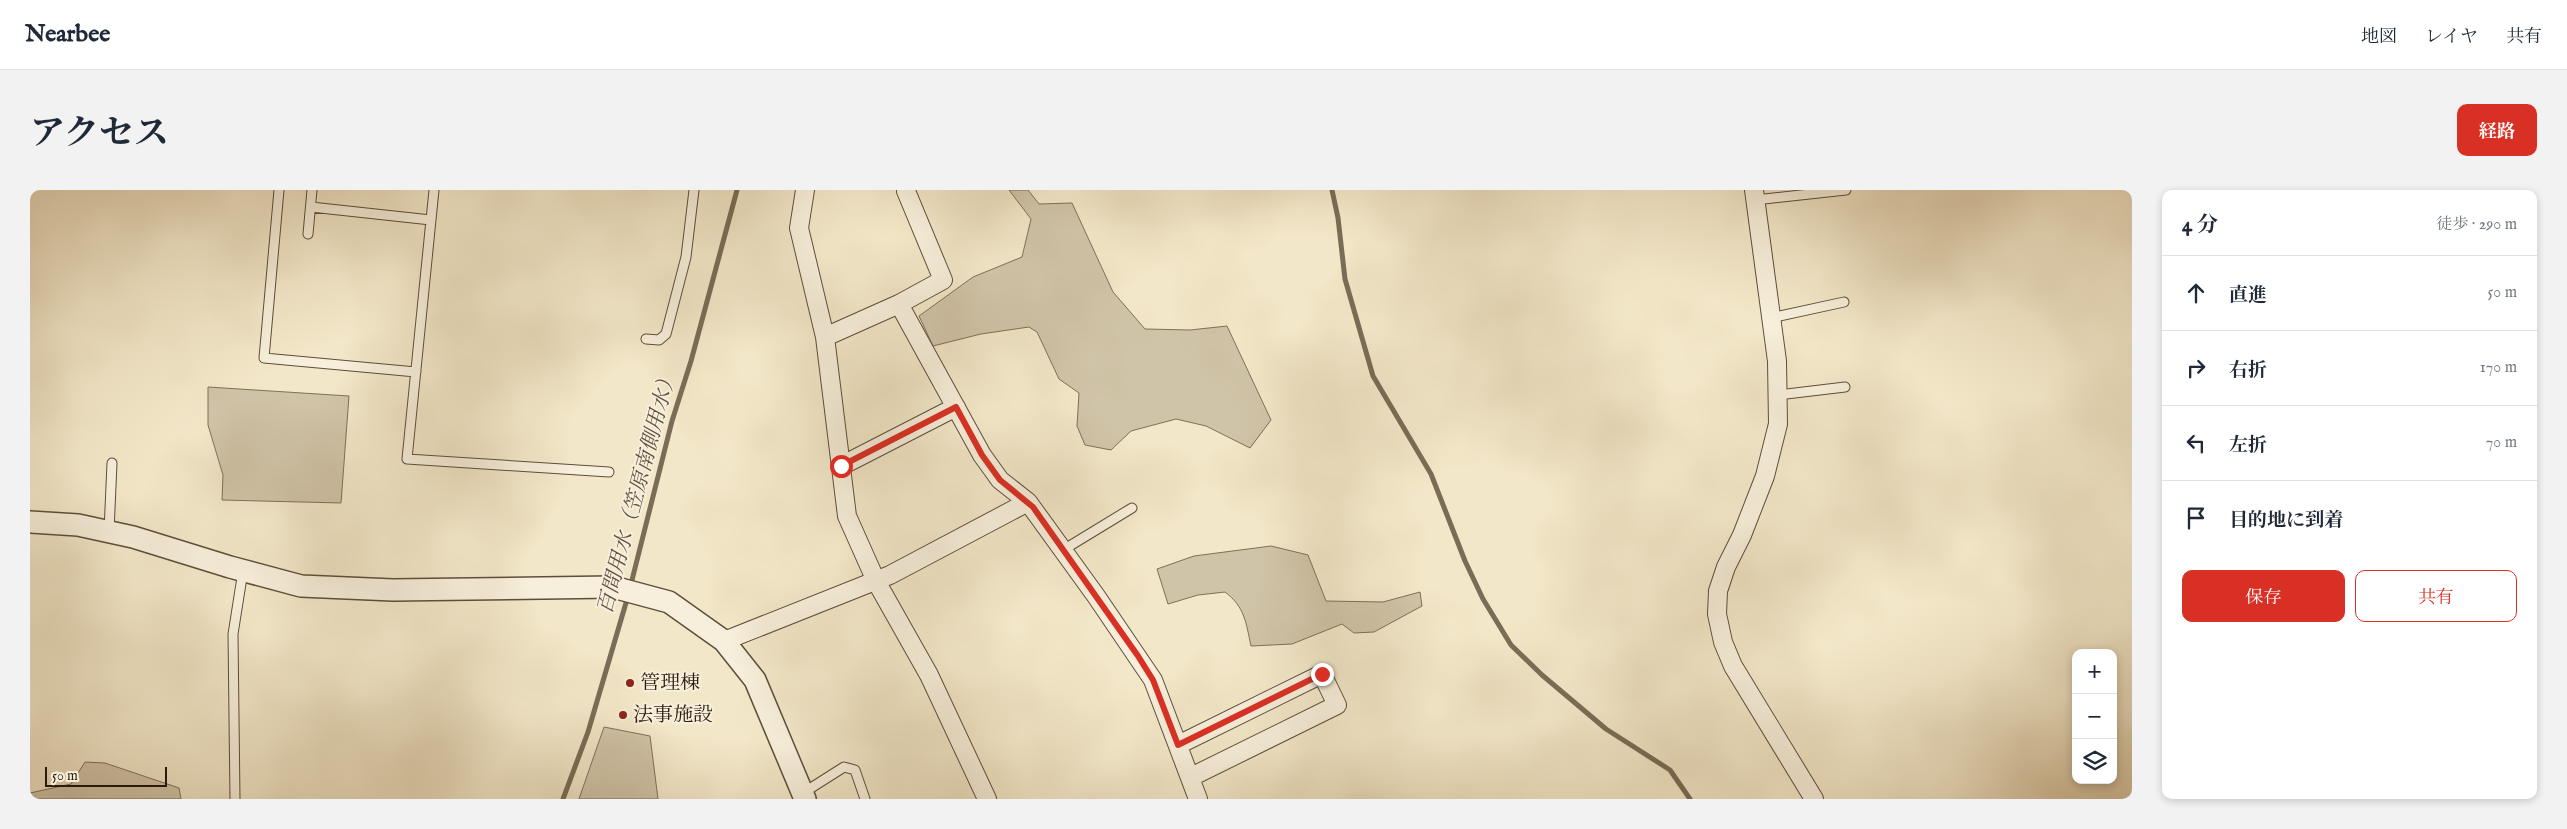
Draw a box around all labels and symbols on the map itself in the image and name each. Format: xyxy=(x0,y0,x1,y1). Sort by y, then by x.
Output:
water label: 百間用水（笠原南側用水） xyxy=(592,367,684,617)
route start xyxy=(830,455,853,478)
route end xyxy=(1311,663,1334,686)
place label: 管理棟 xyxy=(640,671,700,696)
marker: 管理棟 xyxy=(624,677,636,689)
place label: 法事施設 xyxy=(633,703,713,728)
marker: 法事施設 xyxy=(617,709,629,721)
scale bar xyxy=(45,764,168,787)

